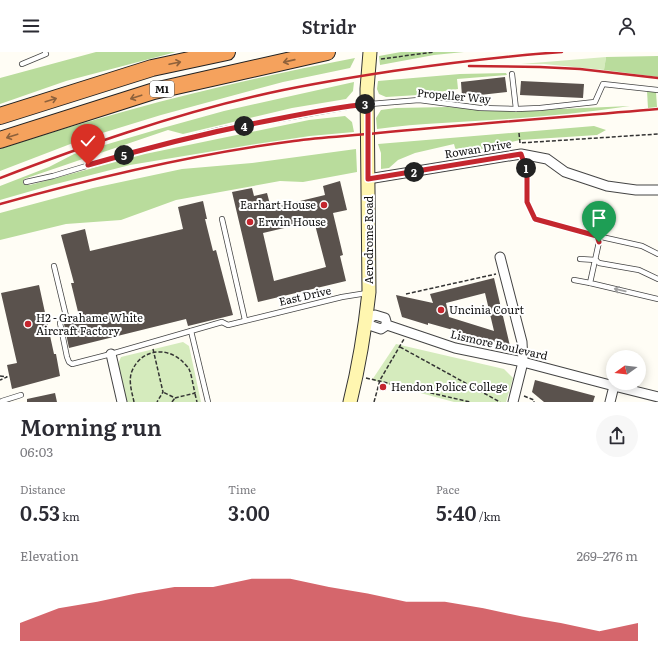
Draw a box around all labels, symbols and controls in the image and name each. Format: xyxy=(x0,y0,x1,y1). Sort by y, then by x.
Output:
text: Stridr xyxy=(302,13,356,40)
icon: menu xyxy=(20,15,42,37)
icon: person xyxy=(616,15,638,37)
one-way arrow xyxy=(283,57,296,65)
one-way arrow xyxy=(168,59,181,67)
road number: M1 xyxy=(150,81,174,97)
street label: Propeller Way xyxy=(416,84,492,106)
one-way arrow xyxy=(129,94,142,101)
pin: 3 xyxy=(355,94,375,114)
one-way arrow xyxy=(44,96,57,103)
text: 3 xyxy=(362,96,368,112)
pin: 4 xyxy=(234,116,254,136)
text: 4 xyxy=(241,118,247,134)
pin xyxy=(71,124,105,165)
icon: check xyxy=(77,130,99,152)
one-way arrow xyxy=(5,133,18,140)
street label: Rowan Drive xyxy=(443,135,513,161)
pin: 5 xyxy=(114,145,134,165)
text: 5 xyxy=(121,147,127,163)
pin: 1 xyxy=(516,158,536,178)
text: 1 xyxy=(524,160,528,176)
pin: 2 xyxy=(404,162,424,182)
text: 2 xyxy=(411,164,417,180)
place label: Earhart House xyxy=(240,196,316,212)
street label: Aerodrome Road xyxy=(360,196,376,284)
marker: Earhart House xyxy=(319,200,329,210)
pin xyxy=(582,201,616,242)
icon: arrive xyxy=(588,207,610,229)
place label: Erwin House xyxy=(258,213,326,229)
marker: Erwin House xyxy=(245,217,255,227)
street label: East Drive xyxy=(277,281,333,309)
one-way arrow xyxy=(614,285,627,293)
place label: Uncinia Court xyxy=(449,301,524,317)
marker: Uncinia Court xyxy=(436,305,446,315)
place label: H2 - Grahame White Aircraft Factory xyxy=(36,309,143,338)
marker: H2 - Grahame White Aircraft Factory xyxy=(23,319,33,329)
street label: Lismore Boulevard xyxy=(449,325,550,363)
north arrow xyxy=(606,350,646,390)
map controls xyxy=(606,350,646,390)
place label: Hendon Police College xyxy=(391,378,508,394)
marker: Hendon Police College xyxy=(378,382,388,392)
text: Morning run xyxy=(20,410,162,443)
button: share xyxy=(596,415,638,457)
text: 06:03 xyxy=(20,442,53,461)
text: Distance xyxy=(20,481,65,497)
text: Time xyxy=(228,481,256,497)
text: Pace xyxy=(436,481,460,497)
text: 0.53 xyxy=(20,497,60,527)
text: 3:00 xyxy=(228,497,270,527)
text: 5:40 xyxy=(436,497,476,527)
text: km xyxy=(60,508,80,524)
text: /km xyxy=(476,508,501,524)
text: Elevation xyxy=(20,546,79,565)
text: 269–276 m xyxy=(576,546,638,565)

